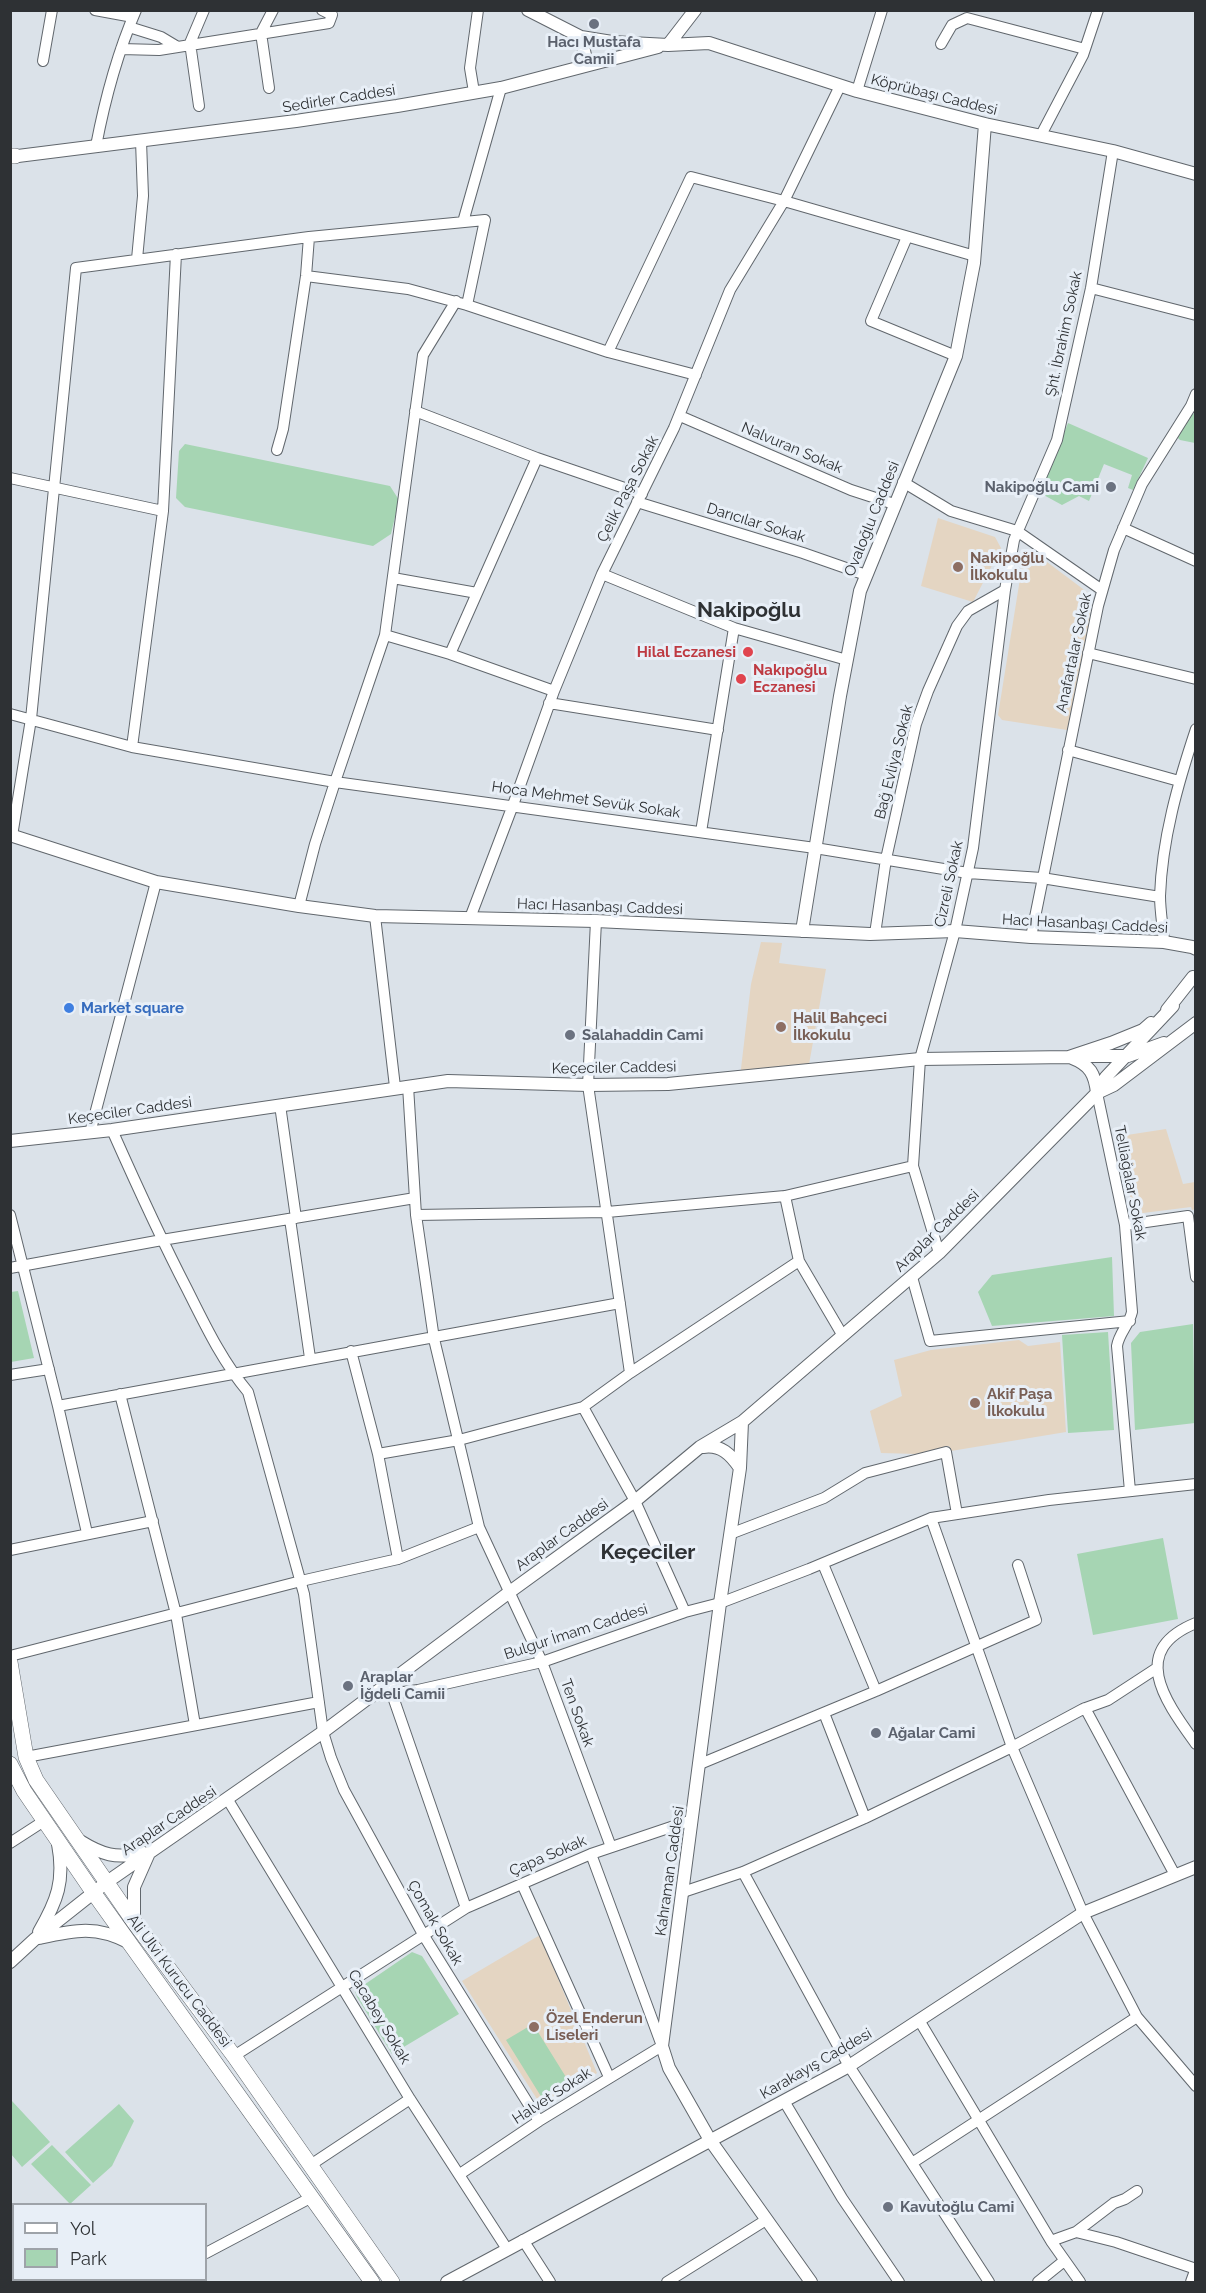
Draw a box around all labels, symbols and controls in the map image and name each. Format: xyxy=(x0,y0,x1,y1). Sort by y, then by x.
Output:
marker: Hacı Mustafa Camii xyxy=(587,17,601,31)
place label: Hacı Mustafa Camii xyxy=(547,33,641,68)
street label: Köprübaşı Caddesi xyxy=(869,71,999,119)
street label: Sedirler Caddesi xyxy=(281,81,397,117)
street label: Şht. İbrahim Sokak xyxy=(1042,270,1086,398)
street label: Nalvuran Sokak xyxy=(739,419,845,477)
street label: Çelik Paşa Sokak xyxy=(593,433,663,545)
street label: Ovaloğlu Caddesi xyxy=(841,459,903,579)
place label: Nakipoğlu Cami xyxy=(984,478,1099,496)
marker: Nakipoğlu Cami xyxy=(1104,480,1118,494)
street label: Darıcılar Sokak xyxy=(704,499,808,547)
place label: Nakipoğlu İlkokulu xyxy=(970,549,1044,584)
marker: Nakipoğlu İlkokulu xyxy=(951,560,965,574)
street label: Anafartalar Sokak xyxy=(1053,591,1095,715)
district label: Nakipoğlu xyxy=(697,598,801,624)
place label: Hilal Eczanesi xyxy=(637,643,736,661)
marker: Hilal Eczanesi xyxy=(741,645,755,659)
place label: Nakıpoğlu Eczanesi xyxy=(753,661,827,696)
marker: Nakıpoğlu Eczanesi xyxy=(734,672,748,686)
street label: Bağ Evliya Sokak xyxy=(871,703,917,821)
street label: Hoca Mehmet Sevük Sokak xyxy=(490,778,682,822)
street label: Cizreli Sokak xyxy=(931,839,967,929)
street label: Hacı Hasanbaşı Caddesi xyxy=(517,895,683,919)
street label: Hacı Hasanbaşı Caddesi xyxy=(1002,911,1168,937)
place label: Market square xyxy=(81,999,184,1017)
marker: Market square xyxy=(62,1001,76,1015)
place label: Halil Bahçeci İlkokulu xyxy=(793,1009,887,1044)
marker: Halil Bahçeci İlkokulu xyxy=(774,1020,788,1034)
place label: Salahaddin Cami xyxy=(582,1026,703,1044)
marker: Salahaddin Cami xyxy=(563,1028,577,1042)
street label: Keçeciler Caddesi xyxy=(551,1058,677,1078)
street label: Keçeciler Caddesi xyxy=(67,1093,193,1129)
street label: Telliağalar Sokak xyxy=(1110,1124,1150,1242)
street label: Araplar Caddesi xyxy=(891,1186,983,1276)
place label: Akif Paşa İlkokulu xyxy=(987,1385,1052,1420)
marker: Akif Paşa İlkokulu xyxy=(968,1396,982,1410)
street label: Araplar Caddesi xyxy=(512,1495,612,1575)
district label: Keçeciler xyxy=(601,1540,695,1566)
street label: Bulgur İmam Caddesi xyxy=(502,1600,650,1664)
place label: Araplar İğdeli Camii xyxy=(360,1668,445,1703)
street label: Ten Sokak xyxy=(556,1677,598,1749)
marker: Araplar İğdeli Camii xyxy=(341,1679,355,1693)
place label: Ağalar Cami xyxy=(888,1724,975,1742)
marker: Ağalar Cami xyxy=(869,1726,883,1740)
street label: Araplar Caddesi xyxy=(118,1783,220,1859)
street label: Kahraman Caddesi xyxy=(652,1805,688,1937)
street label: Çapa Sokak xyxy=(507,1832,589,1880)
street label: Çomak Sokak xyxy=(403,1877,467,1969)
street label: Ali Ulvi Kurucu Caddesi xyxy=(123,1911,235,2051)
street label: Cacabey Sokak xyxy=(344,1967,414,2067)
place label: Özel Enderun Liseleri xyxy=(546,2009,643,2044)
marker: Özel Enderun Liseleri xyxy=(527,2020,541,2034)
street label: Karakayış Caddesi xyxy=(757,2025,875,2103)
street label: Halvet Sokak xyxy=(509,2064,595,2128)
place label: Kavutoğlu Cami xyxy=(900,2198,1014,2216)
marker: Kavutoğlu Cami xyxy=(881,2200,895,2214)
legend xyxy=(12,2203,207,2281)
text: Yol xyxy=(70,2218,96,2239)
text: Park xyxy=(70,2248,107,2269)

